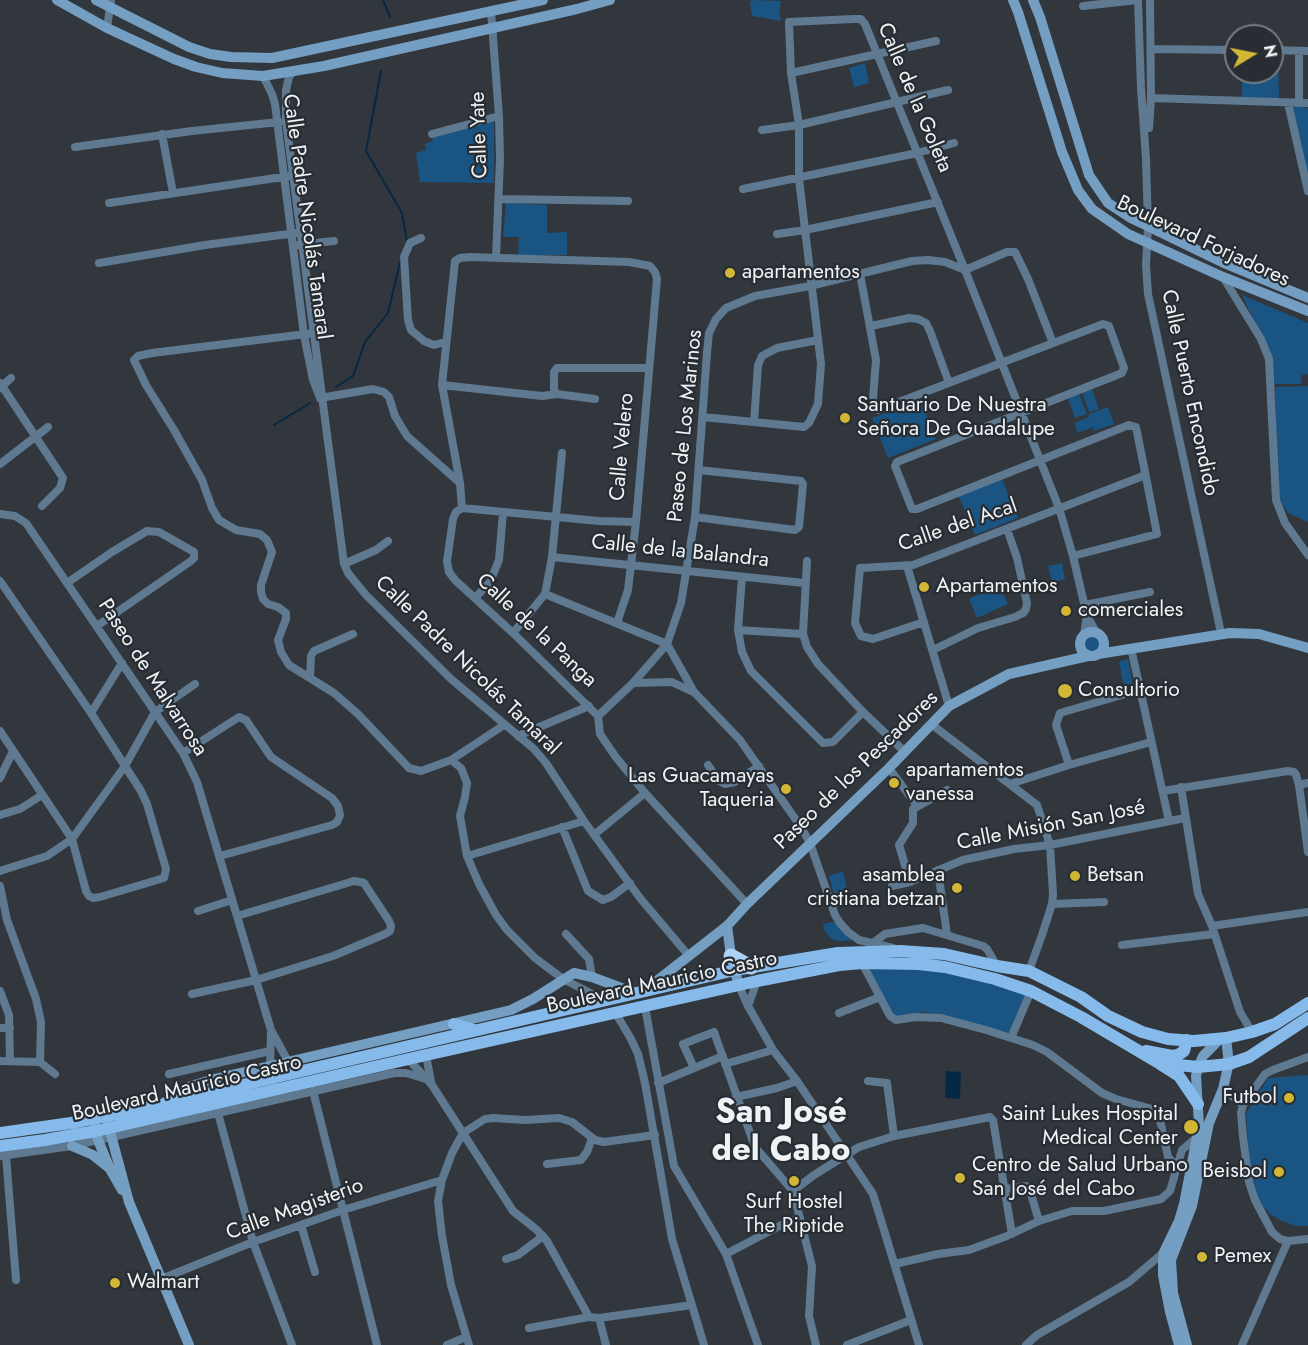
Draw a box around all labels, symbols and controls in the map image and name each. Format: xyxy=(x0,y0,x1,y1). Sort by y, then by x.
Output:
street label: Calle de la Goleta xyxy=(871,19,957,177)
north arrow xyxy=(1224,24,1284,84)
text: N xyxy=(1258,43,1283,59)
street label: Calle Yate xyxy=(466,91,494,179)
street label: Calle Padre Nicolás Tamaral xyxy=(276,93,336,341)
street label: Boulevard Forjadores xyxy=(1113,191,1293,293)
place label: apartamentos xyxy=(742,260,860,286)
marker: apartamentos xyxy=(723,266,737,280)
street label: Calle Puerto Encondido xyxy=(1155,288,1223,498)
street label: Paseo de Los Marinos xyxy=(663,328,709,524)
street label: Calle Velero xyxy=(606,392,640,502)
place label: Santuario De Nuestra Señora De Guadalupe xyxy=(857,393,1055,443)
marker: Santuario De Nuestra Señora De Guadalupe xyxy=(838,411,852,425)
street label: Calle del Acal xyxy=(895,494,1021,558)
street label: Calle de la Balandra xyxy=(590,530,770,574)
street label: Calle de la Panga xyxy=(470,569,602,693)
street label: Calle Padre Nicolás Tamaral xyxy=(369,571,565,761)
place label: Apartamentos xyxy=(936,574,1057,600)
marker: Apartamentos xyxy=(917,580,931,594)
street label: Paseo de Malvarrosa xyxy=(92,595,212,761)
place label: comerciales xyxy=(1078,598,1183,624)
marker: comerciales xyxy=(1059,604,1073,618)
place label: Consultorio xyxy=(1078,678,1180,704)
marker: Consultorio xyxy=(1056,682,1074,700)
street label: Paseo de los Pescadores xyxy=(770,686,944,856)
place label: apartamentos vanessa xyxy=(906,758,1024,808)
place label: Las Guacamayas Taqueria xyxy=(628,764,774,814)
marker: apartamentos vanessa xyxy=(887,776,901,790)
marker: Las Guacamayas Taqueria xyxy=(779,782,793,796)
street label: Calle Misión San José xyxy=(955,795,1147,857)
place label: asamblea cristiana betzan xyxy=(807,863,945,913)
place label: Betsan xyxy=(1087,863,1144,889)
marker: Betsan xyxy=(1068,869,1082,883)
marker: asamblea cristiana betzan xyxy=(950,881,964,895)
street label: Boulevard Mauricio Castro xyxy=(545,946,779,1020)
street label: Boulevard Mauricio Castro xyxy=(70,1050,304,1128)
place label: Futbol xyxy=(1223,1085,1277,1111)
marker: Futbol xyxy=(1282,1091,1296,1105)
district label: San José del Cabo xyxy=(712,1094,850,1172)
place label: Saint Lukes Hospital Medical Center xyxy=(1002,1102,1178,1152)
marker: Saint Lukes Hospital Medical Center xyxy=(1182,1118,1200,1136)
place label: Centro de Salud Urbano San José del Cabo xyxy=(972,1153,1188,1203)
place label: Beisbol xyxy=(1202,1159,1267,1185)
marker: Beisbol xyxy=(1272,1165,1286,1179)
marker: Centro de Salud Urbano San José del Cabo xyxy=(953,1171,967,1185)
street label: Calle Magisterio xyxy=(223,1173,367,1247)
marker: Surf Hostel The Riptide xyxy=(787,1174,801,1188)
place label: Surf Hostel The Riptide xyxy=(744,1190,844,1240)
place label: Pemex xyxy=(1214,1244,1271,1270)
marker: Pemex xyxy=(1195,1250,1209,1264)
place label: Walmart xyxy=(127,1270,199,1296)
marker: Walmart xyxy=(108,1276,122,1290)

